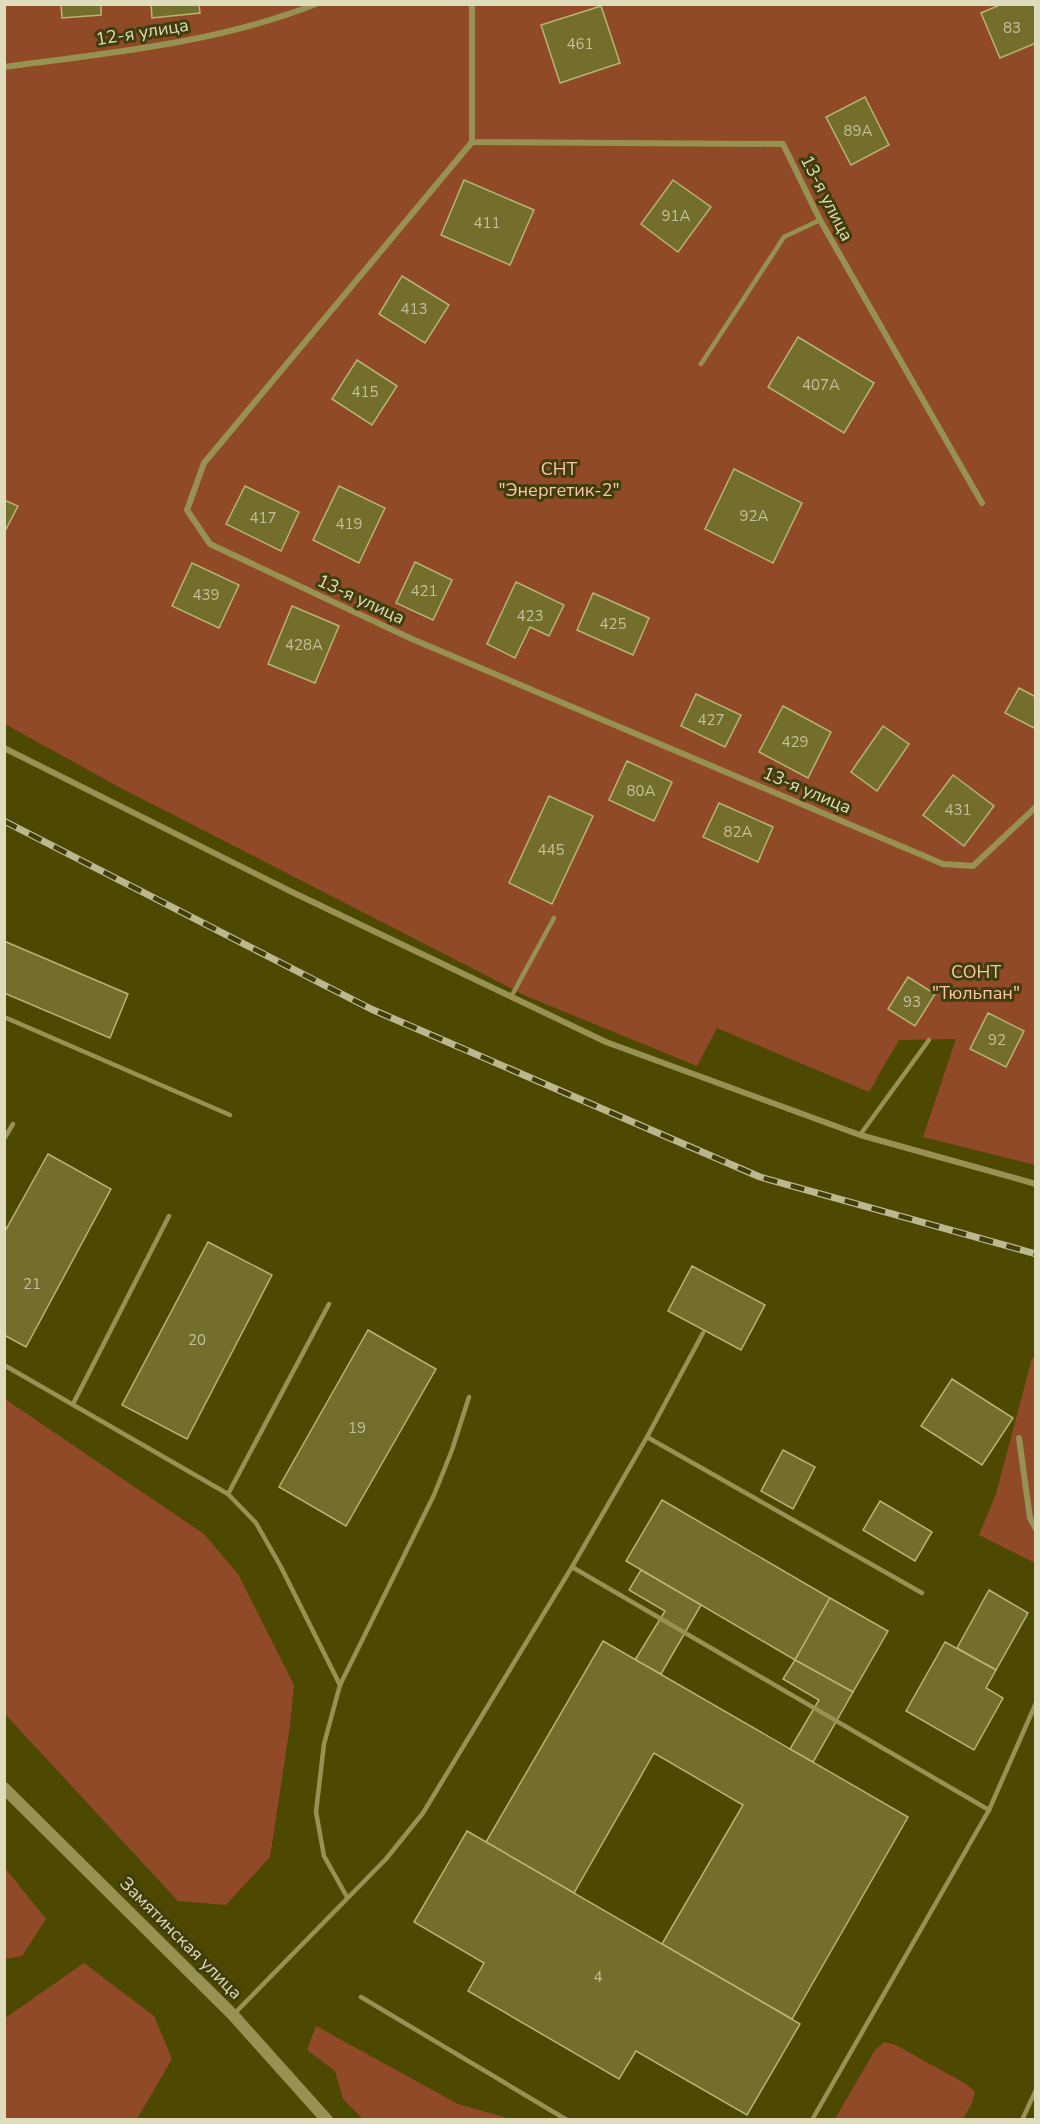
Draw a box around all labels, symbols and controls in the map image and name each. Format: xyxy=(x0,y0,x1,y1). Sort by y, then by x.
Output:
street label: 12-я улица xyxy=(94,13,190,51)
house number: 83 xyxy=(1003,18,1021,38)
house number: 461 xyxy=(566,34,594,54)
house number: 89А xyxy=(844,121,873,141)
street label: 13-я улица xyxy=(795,151,859,245)
house number: 91А xyxy=(662,206,691,226)
house number: 411 xyxy=(473,213,501,233)
house number: 413 xyxy=(400,299,428,319)
house number: 407А xyxy=(802,375,840,395)
house number: 415 xyxy=(351,382,379,402)
park label: СHТ "Энергетик-2" xyxy=(498,457,620,502)
house number: 92А xyxy=(740,506,769,526)
house number: 417 xyxy=(249,508,277,528)
house number: 419 xyxy=(335,514,363,534)
street label: 13-я улица xyxy=(313,568,409,630)
house number: 421 xyxy=(410,581,438,601)
house number: 439 xyxy=(192,585,220,605)
house number: 423 xyxy=(516,606,544,626)
house number: 425 xyxy=(599,614,627,634)
house number: 428А xyxy=(285,635,323,655)
house number: 427 xyxy=(697,710,725,730)
house number: 429 xyxy=(781,732,809,752)
street label: 13-я улица xyxy=(759,761,855,819)
house number: 80А xyxy=(627,781,656,801)
house number: 431 xyxy=(944,800,972,820)
house number: 82А xyxy=(724,822,753,842)
house number: 445 xyxy=(537,840,565,860)
park label: СОНТ "Тюльпан" xyxy=(932,960,1020,1005)
house number: 93 xyxy=(903,992,921,1012)
house number: 92 xyxy=(988,1030,1006,1050)
house number: 21 xyxy=(23,1274,41,1294)
house number: 20 xyxy=(188,1330,206,1350)
house number: 19 xyxy=(348,1418,366,1438)
street label: Замятинская улица xyxy=(115,1872,247,2004)
house number: 4 xyxy=(593,1967,603,1987)

